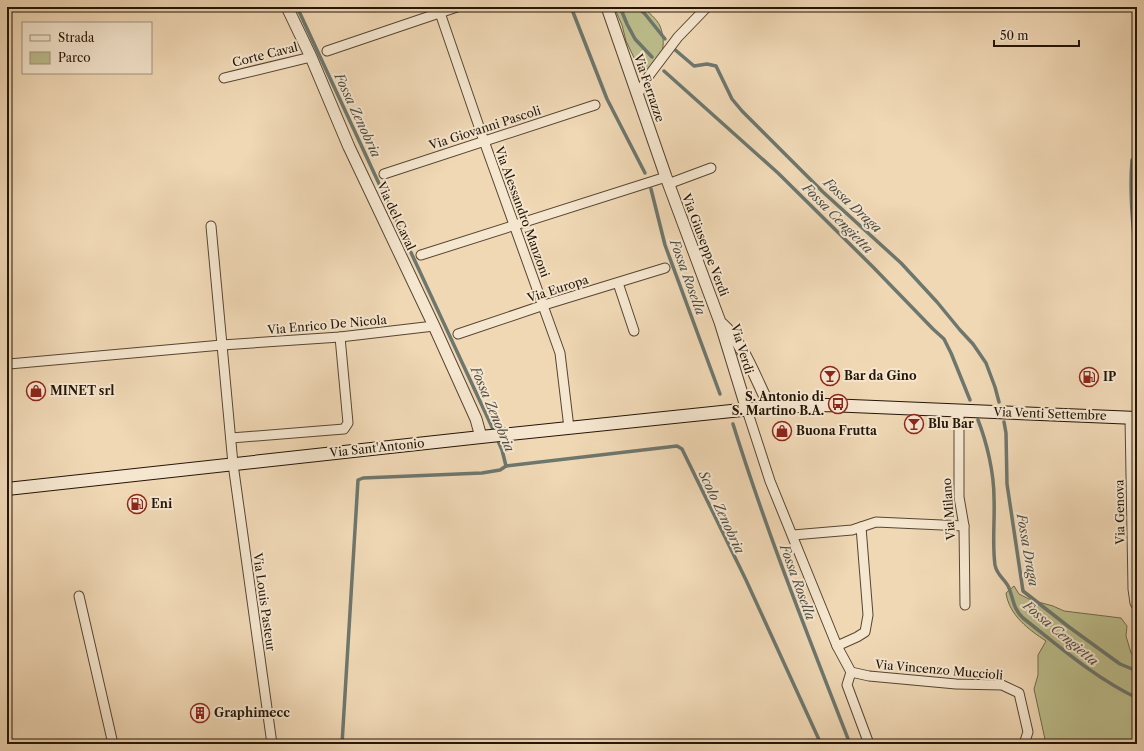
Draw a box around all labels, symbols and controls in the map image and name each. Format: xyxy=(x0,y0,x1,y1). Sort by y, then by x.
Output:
legend xyxy=(22,22,152,74)
scale bar xyxy=(994,22,1079,48)
text: 50 m xyxy=(1000,28,1029,43)
text: Strada xyxy=(58,30,95,45)
street label: Corte Caval xyxy=(230,39,300,70)
text: Parco xyxy=(58,50,91,65)
street label: Via Ferrazze xyxy=(630,51,668,124)
water label: Fossa Zenobria xyxy=(331,69,385,160)
street label: Via Giovanni Pascoli xyxy=(426,102,543,153)
street label: Via Alessandro Manzoni xyxy=(491,143,553,280)
water label: Fossa Draga xyxy=(820,173,885,236)
street label: Via del Caval xyxy=(374,178,419,253)
water label: Fossa Cengietta xyxy=(799,179,877,257)
street label: Via Giuseppe Verdi xyxy=(679,190,732,299)
water label: Fossa Rosella xyxy=(667,236,709,317)
street label: Via Europa xyxy=(524,271,591,306)
street label: Via Enrico De Nicola xyxy=(266,312,388,337)
street label: Via Verdi xyxy=(727,321,757,376)
water label: Fossa Zenobria xyxy=(467,363,518,454)
bar icon: Bar da Gino xyxy=(819,365,841,387)
fuel station icon: IP xyxy=(1078,366,1100,388)
place label: Bar da Gino xyxy=(844,368,917,383)
place label: IP xyxy=(1103,369,1116,384)
shop icon: MINET srl xyxy=(25,380,47,402)
place label: MINET srl xyxy=(50,383,115,398)
place label: S. Antonio di S. Martino B.A. xyxy=(732,389,825,418)
bus stop icon: S. Antonio di S. Martino B.A. xyxy=(827,393,849,415)
street label: Via Venti Settembre xyxy=(992,404,1107,423)
bar icon: Blu Bar xyxy=(903,413,925,435)
place label: Blu Bar xyxy=(928,416,974,431)
shop icon: Buona Frutta xyxy=(771,420,793,442)
place label: Buona Frutta xyxy=(796,423,878,438)
street label: Via Sant'Antonio xyxy=(328,435,425,460)
water label: Scolo Zenobria xyxy=(695,467,748,556)
street label: Via Milano xyxy=(939,477,958,542)
street label: Via Genova xyxy=(1111,479,1128,546)
fuel station icon: Eni xyxy=(126,493,148,515)
place label: Eni xyxy=(151,496,173,511)
water label: Fossa Draga xyxy=(1014,512,1042,588)
water label: Fossa Rosella xyxy=(777,541,819,622)
street label: Via Louis Pasteur xyxy=(250,551,279,652)
water label: Fossa Cengietta xyxy=(1020,596,1102,669)
street label: Via Vincenzo Muccioli xyxy=(873,656,1004,683)
building icon: Graphimecc xyxy=(189,702,211,724)
place label: Graphimecc xyxy=(214,705,290,720)

